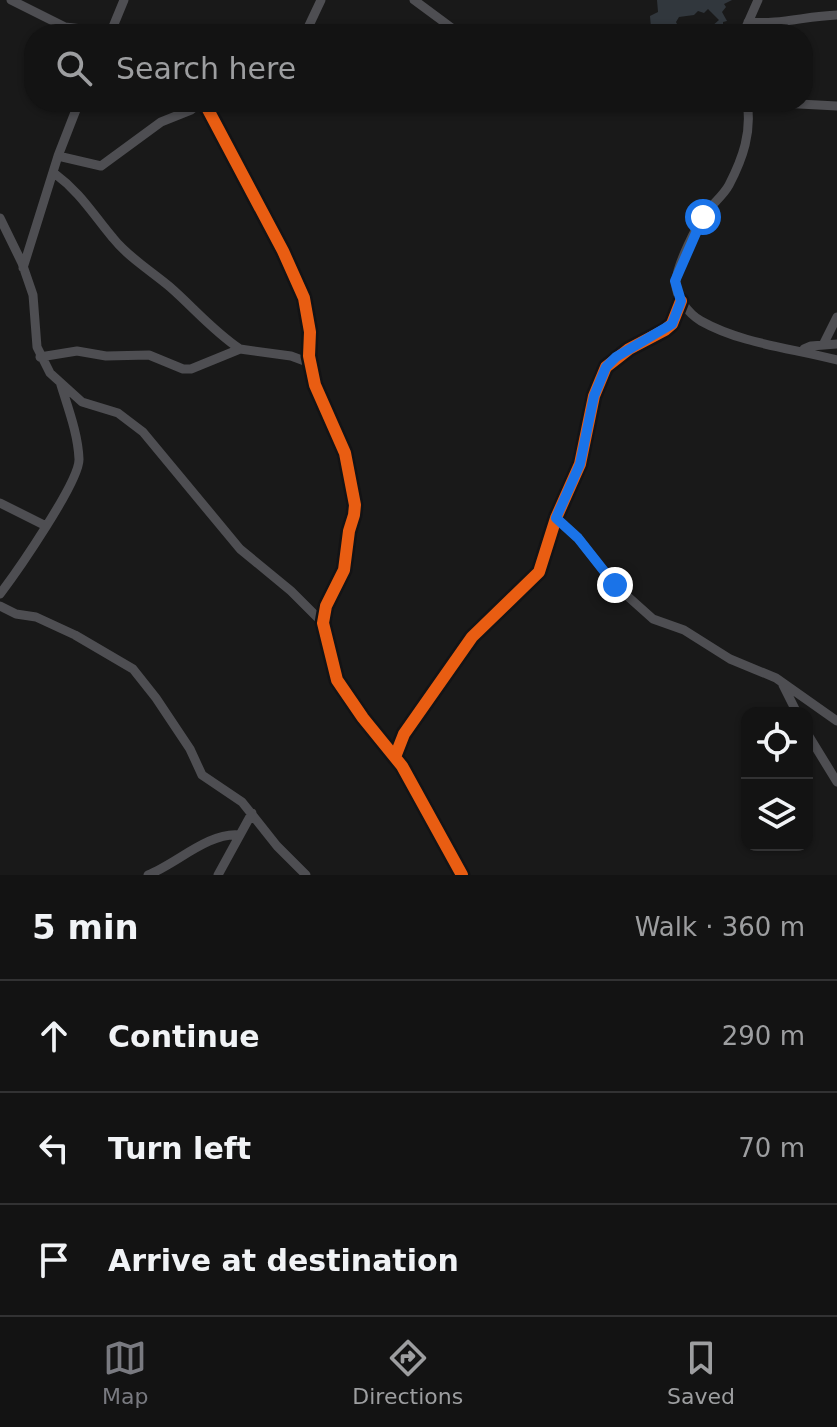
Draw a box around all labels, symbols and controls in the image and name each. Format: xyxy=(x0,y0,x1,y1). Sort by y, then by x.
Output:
search box xyxy=(24,24,813,112)
icon: search xyxy=(52,46,96,90)
text: Search here xyxy=(116,51,296,86)
route start xyxy=(685,199,721,235)
route end xyxy=(597,567,633,603)
map controls xyxy=(741,707,813,851)
button: locate xyxy=(741,707,813,779)
button: layers xyxy=(741,779,813,851)
text: 5 min xyxy=(32,907,139,947)
text: Walk · 360 m xyxy=(635,912,805,942)
icon: ahead xyxy=(32,1014,76,1058)
text: Continue xyxy=(108,1019,260,1054)
text: 290 m xyxy=(722,1021,805,1051)
icon: left xyxy=(32,1126,76,1170)
text: Turn left xyxy=(108,1131,251,1166)
text: 70 m xyxy=(738,1133,805,1163)
icon: arrive xyxy=(32,1238,76,1282)
text: Arrive at destination xyxy=(108,1243,459,1278)
tab: Map xyxy=(102,1336,148,1409)
tab: Directions xyxy=(352,1336,463,1409)
tab: Saved xyxy=(667,1336,735,1409)

